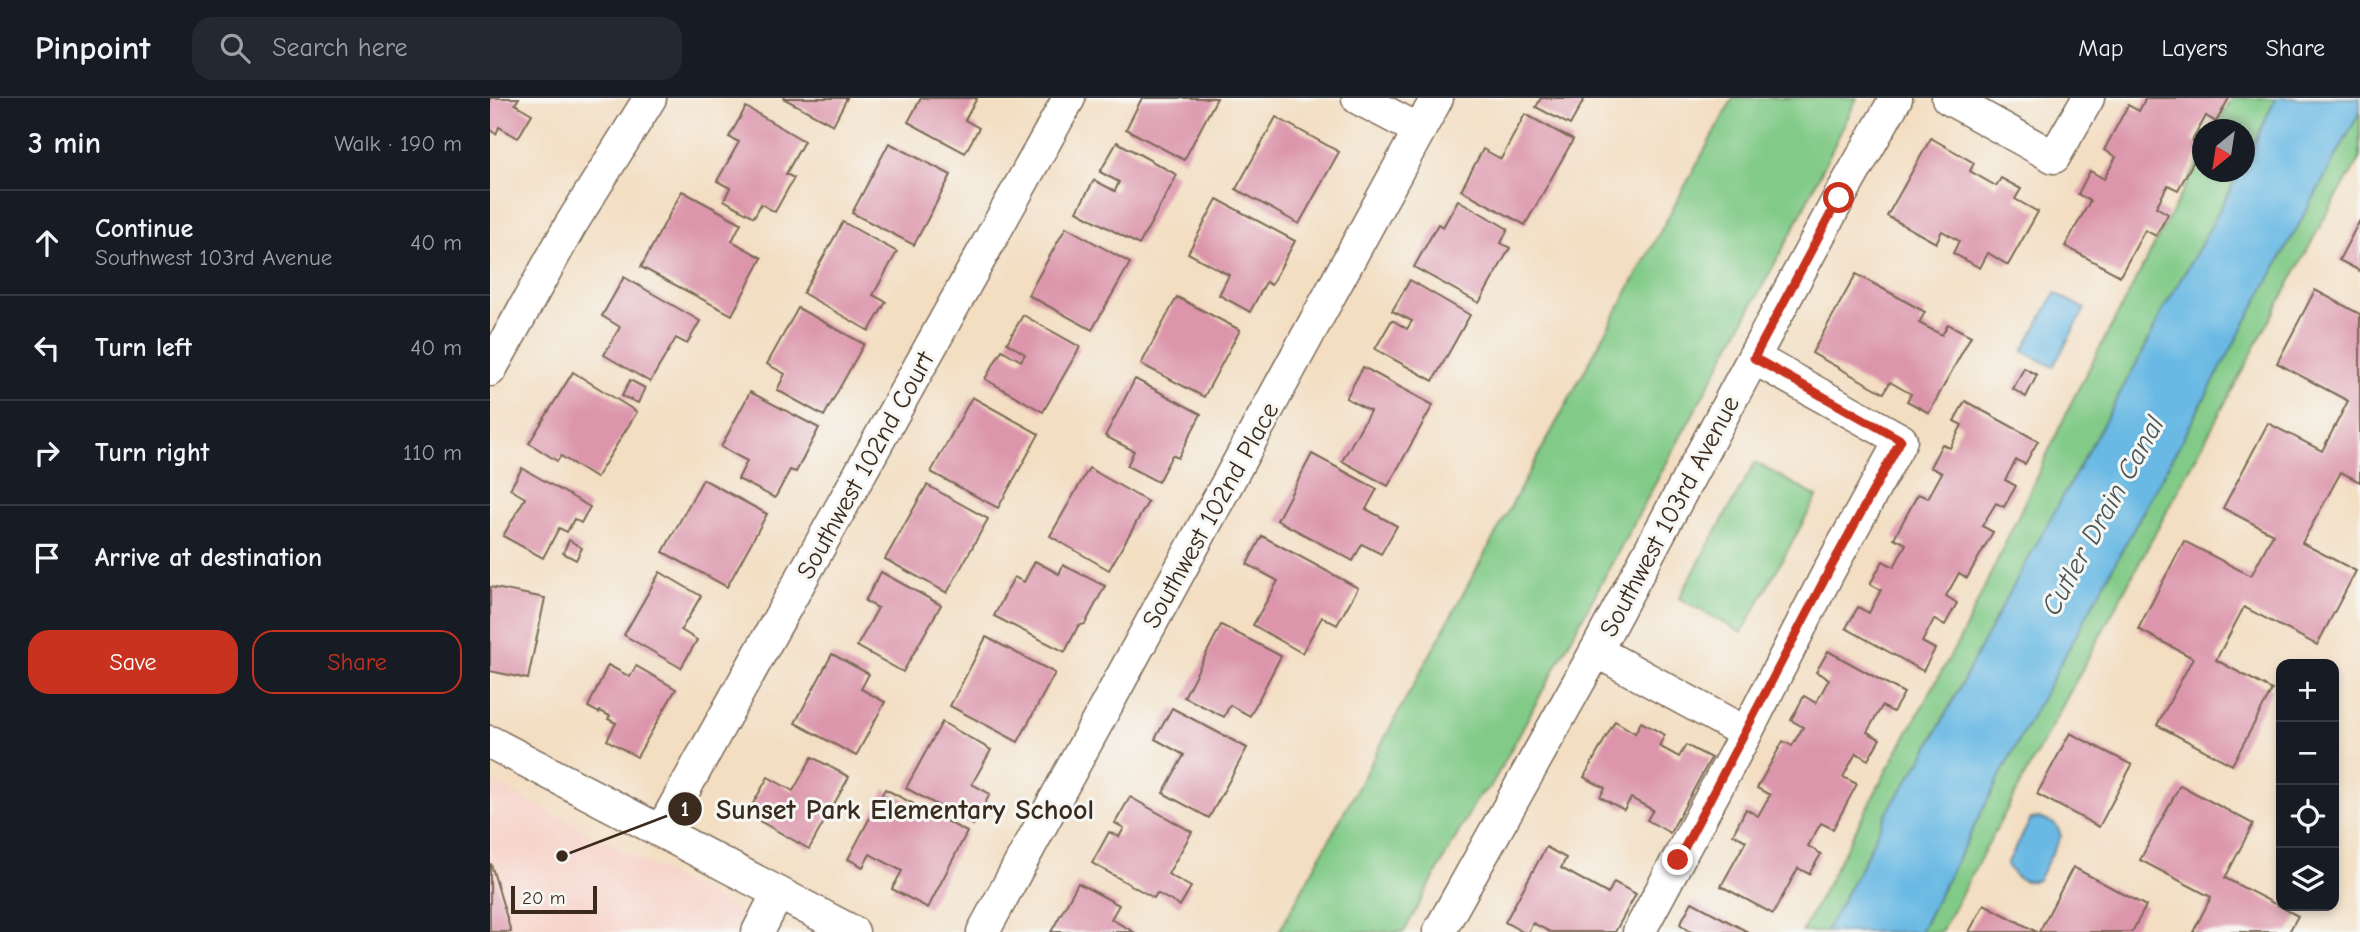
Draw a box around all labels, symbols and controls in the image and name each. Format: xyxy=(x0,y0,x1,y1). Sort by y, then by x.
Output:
search box xyxy=(192,17,682,80)
text: Pinpoint xyxy=(35,29,150,67)
icon: search xyxy=(216,29,254,67)
text: Search here xyxy=(272,33,408,63)
text: Map xyxy=(2078,34,2124,62)
text: Layers xyxy=(2162,34,2227,62)
text: Share xyxy=(2265,34,2325,62)
north arrow xyxy=(2192,119,2255,182)
text: 3 min xyxy=(28,126,101,161)
text: Walk · 190 m xyxy=(334,130,462,157)
route start xyxy=(1823,182,1854,213)
text: Continue xyxy=(95,214,193,244)
icon: ahead xyxy=(28,224,66,262)
text: 40 m xyxy=(410,229,462,256)
text: Southwest 103rd Avenue xyxy=(95,244,332,271)
icon: left xyxy=(28,329,66,367)
text: Turn left xyxy=(95,333,192,363)
text: 40 m xyxy=(410,334,462,361)
street label: Southwest 102nd Court xyxy=(791,345,942,584)
street label: Southwest 103rd Avenue xyxy=(1594,391,1746,642)
street label: Southwest 102nd Place xyxy=(1136,397,1285,634)
water label: Cutler Drain Canal xyxy=(2035,410,2171,621)
icon: right xyxy=(28,434,66,472)
text: Turn right xyxy=(95,438,209,468)
text: 110 m xyxy=(403,439,462,466)
icon: arrive xyxy=(28,539,66,577)
text: Arrive at destination xyxy=(95,543,322,573)
button: Save xyxy=(28,630,238,694)
button: Share xyxy=(252,630,462,694)
map controls xyxy=(2276,659,2339,911)
button: + xyxy=(2276,659,2339,722)
button: − xyxy=(2276,722,2339,785)
callout: Sunset Park Elementary School xyxy=(667,784,1108,833)
button: locate xyxy=(2276,785,2339,848)
text: Sunset Park Elementary School xyxy=(716,794,1094,826)
text: 1 xyxy=(681,797,689,821)
route end xyxy=(1662,844,1693,875)
button: layers xyxy=(2276,848,2339,911)
scale bar xyxy=(511,883,597,915)
text: 20 m xyxy=(522,887,566,909)

